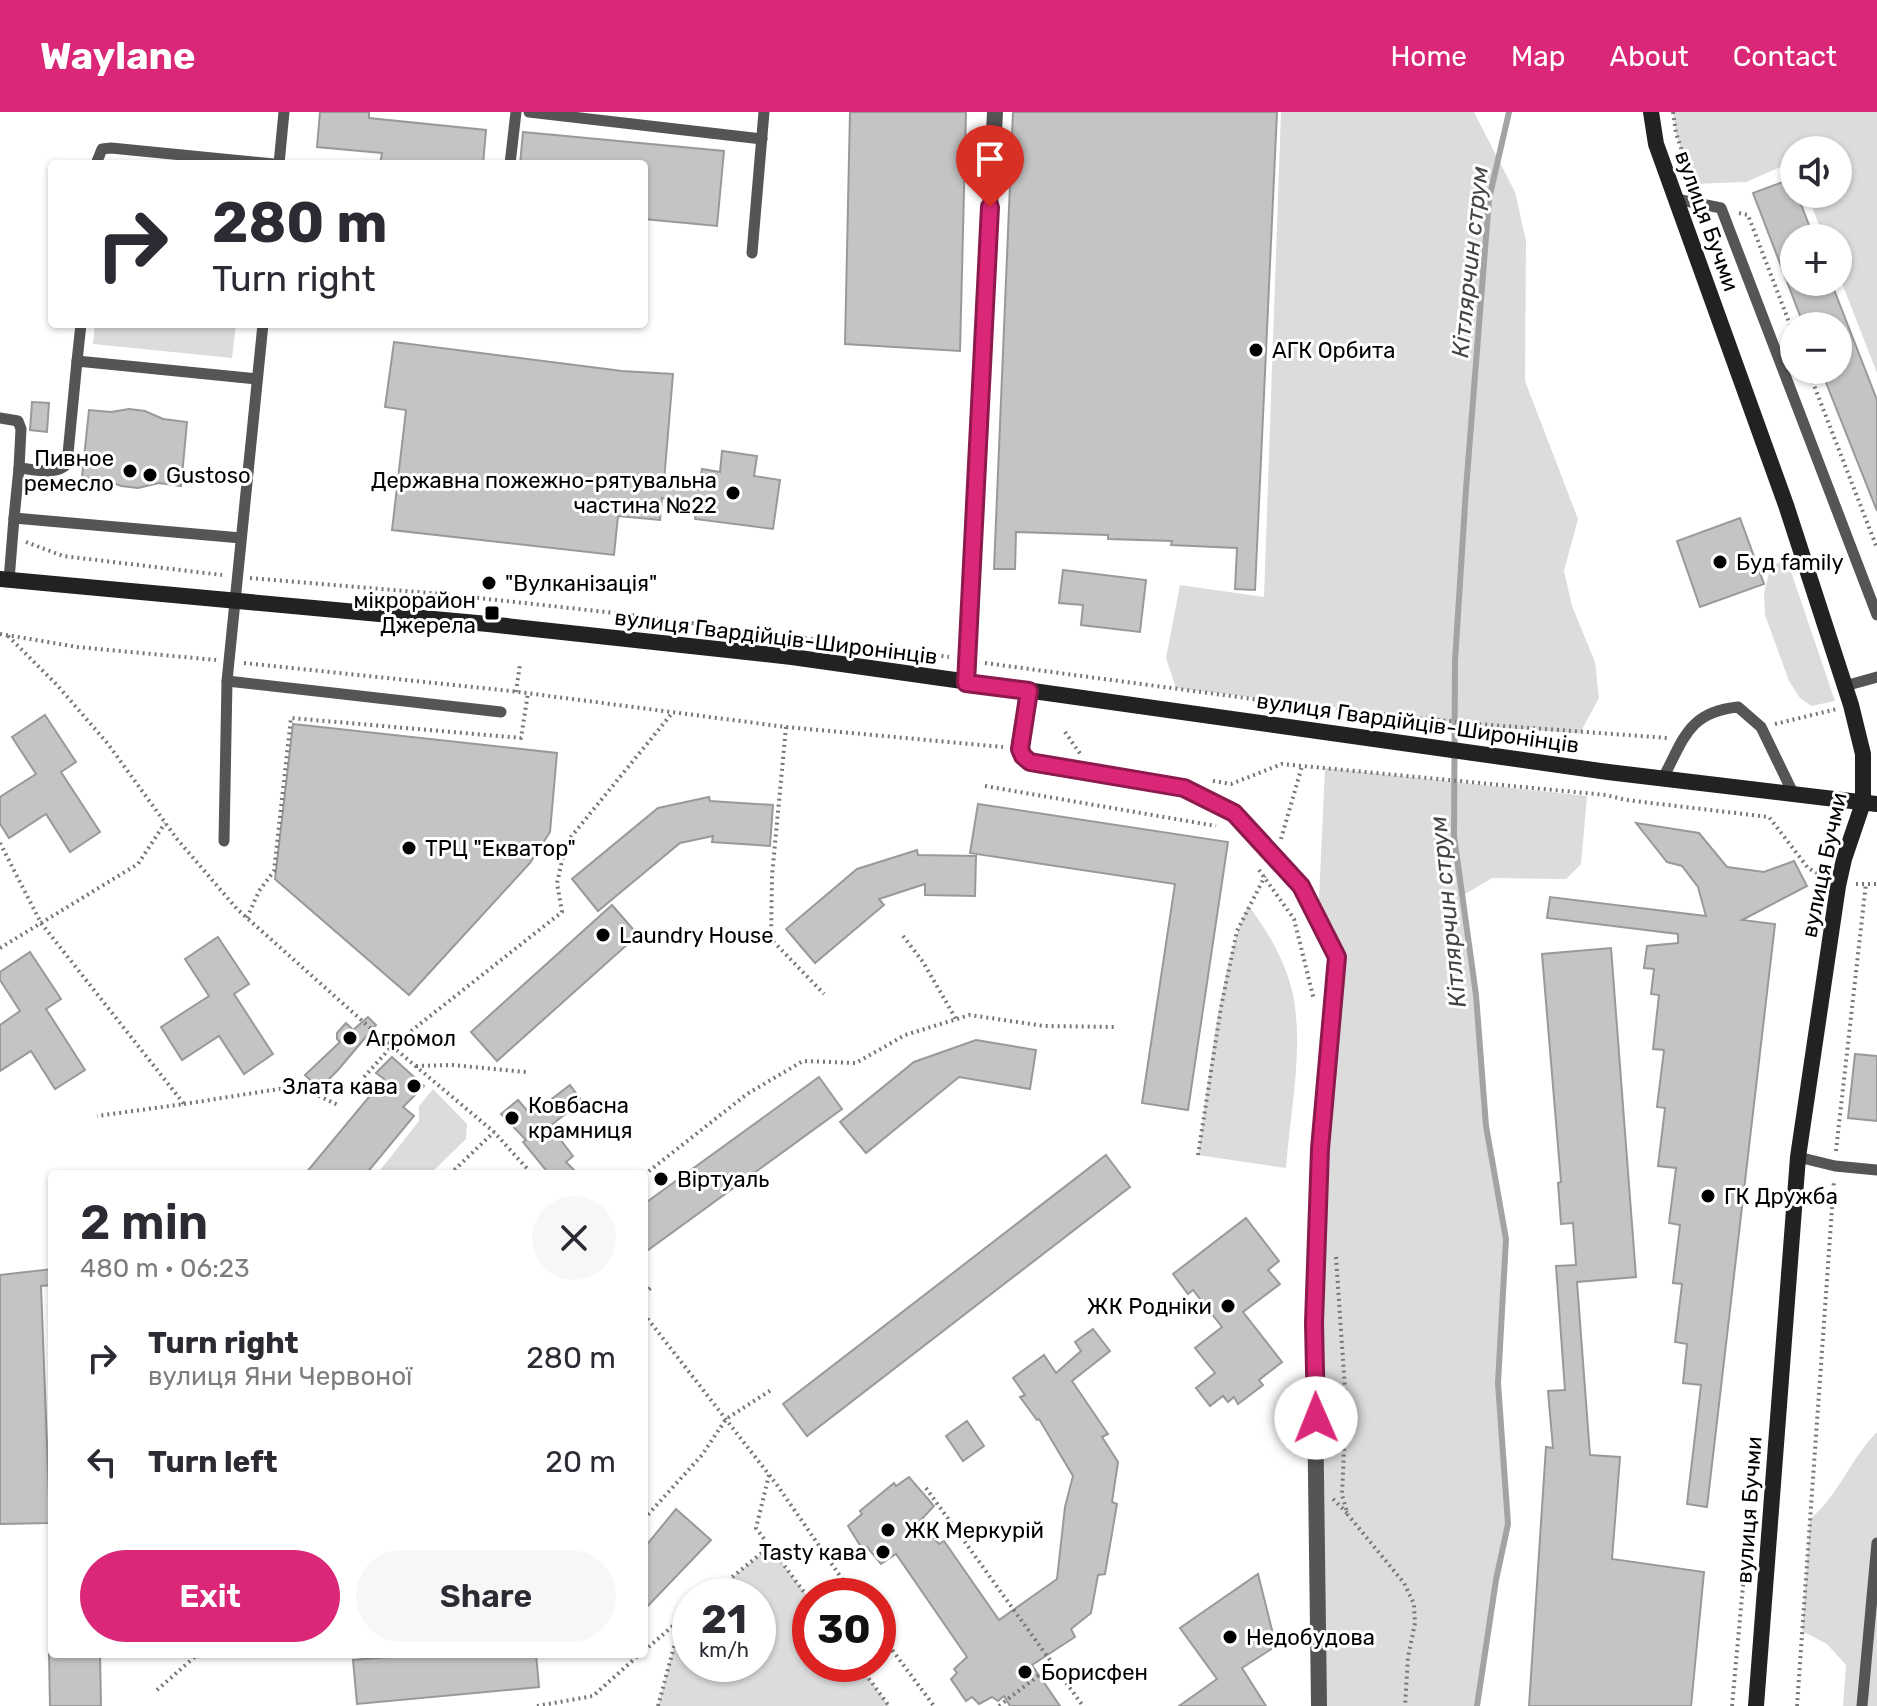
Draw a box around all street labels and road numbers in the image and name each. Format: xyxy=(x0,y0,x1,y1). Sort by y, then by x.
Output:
street label: вулиця Бучми xyxy=(1669,147,1745,295)
street label: вулиця Гвардійців-Широнінців xyxy=(613,604,939,670)
street label: вулиця Гвардійців-Широнінців xyxy=(1255,687,1581,759)
street label: вулиця Бучми xyxy=(1795,790,1853,940)
street label: вулиця Бучми xyxy=(1730,1435,1768,1585)

